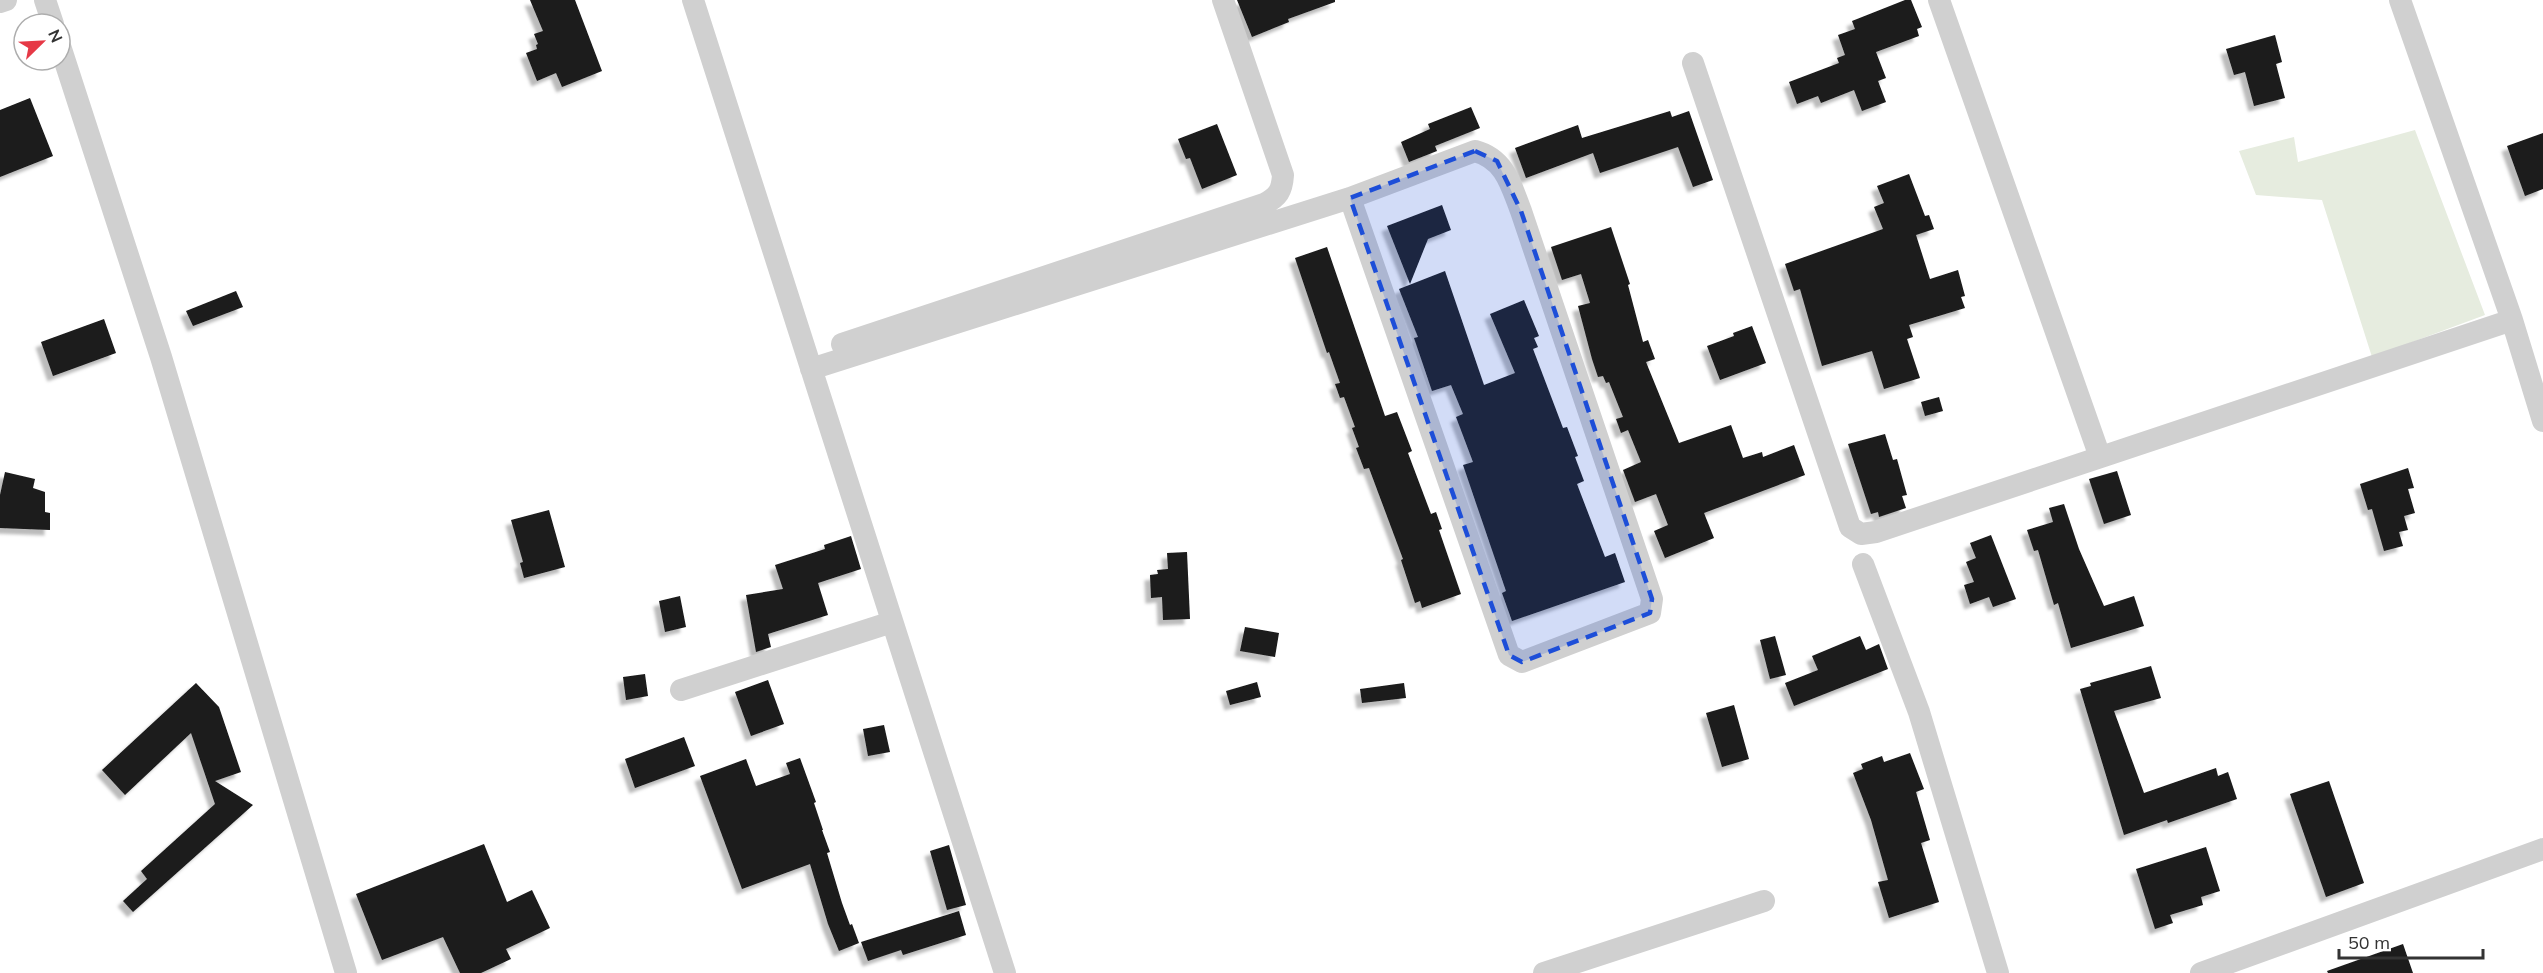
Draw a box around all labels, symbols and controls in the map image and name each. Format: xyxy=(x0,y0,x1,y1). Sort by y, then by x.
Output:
north arrow xyxy=(12,12,72,72)
text: N xyxy=(44,26,67,45)
scale bar xyxy=(2339,922,2483,960)
text: 50 m xyxy=(2348,931,2390,954)

